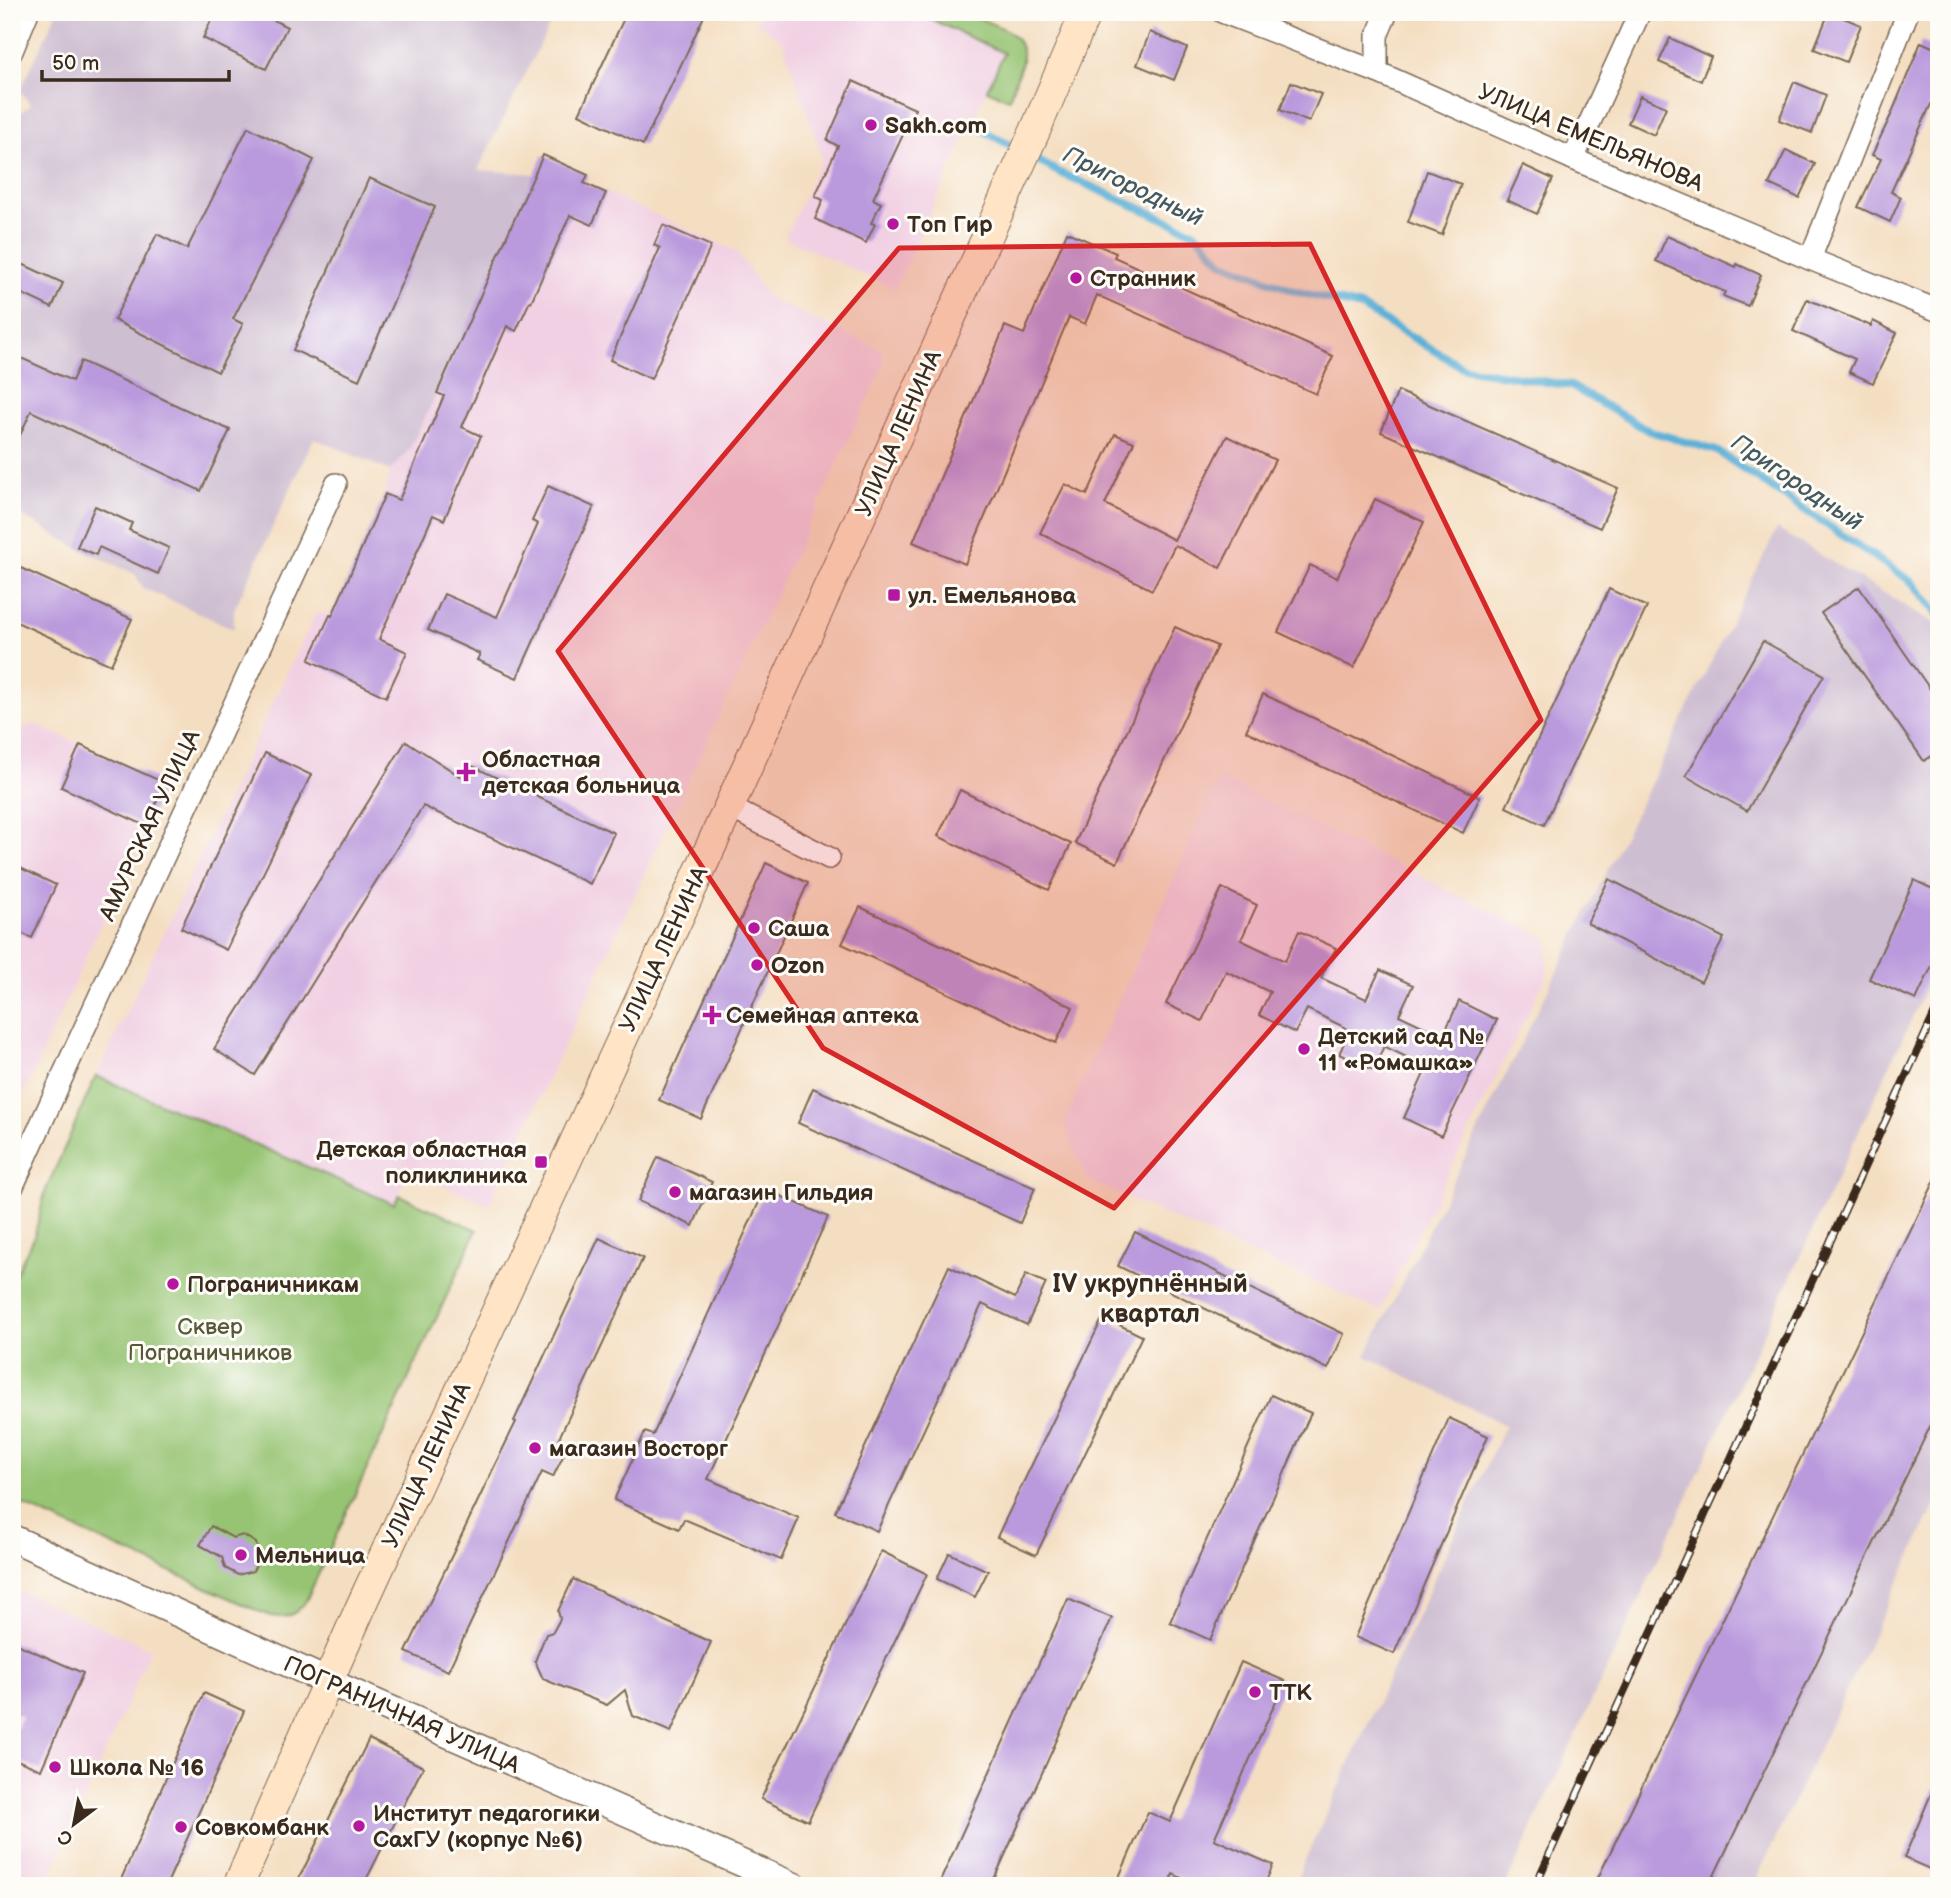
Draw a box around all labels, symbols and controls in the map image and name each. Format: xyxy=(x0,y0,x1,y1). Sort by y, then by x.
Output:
scale bar xyxy=(42,38,229,82)
text: 50 m xyxy=(52,51,99,76)
street label: УЛИЦА ЕМЕЛЬЯНОВА xyxy=(1474,78,1707,198)
place label: Sakh.com xyxy=(885,112,987,140)
marker: Sakh.com xyxy=(863,117,879,133)
water label: Пригородный xyxy=(1058,140,1208,233)
place label: Топ Гир xyxy=(907,211,993,239)
marker: Топ Гир xyxy=(885,216,901,232)
place label: Странник xyxy=(1090,265,1196,293)
marker: Странник xyxy=(1068,270,1084,286)
street label: УЛИЦА ЛЕНИНА xyxy=(850,346,948,521)
water label: Пригородный xyxy=(1726,428,1868,537)
place label: ул. Емельянова xyxy=(908,582,1076,610)
marker: ул. Емельянова xyxy=(886,587,902,603)
street label: АМУРСКАЯ УЛИЦА xyxy=(93,725,206,926)
place label: Областная детская больница xyxy=(481,746,681,800)
marker: Областная детская больница xyxy=(456,762,476,782)
street label: УЛИЦА ЛЕНИНА xyxy=(613,862,714,1037)
place label: Саша xyxy=(768,915,830,943)
marker: Саша xyxy=(746,920,762,936)
place label: Ozon xyxy=(771,952,825,980)
marker: Ozon xyxy=(749,957,765,973)
place label: Семейная аптека xyxy=(726,1002,919,1030)
marker: Семейная аптека xyxy=(704,1007,720,1023)
place label: Детский сад № 11 «Ромашка» xyxy=(1318,1023,1485,1077)
marker: Детский сад № 11 «Ромашка» xyxy=(1296,1041,1312,1057)
place label: Детская областная поликлиника xyxy=(316,1136,528,1190)
marker: Детская областная поликлиника xyxy=(533,1154,549,1170)
place label: магазин Гильдия xyxy=(689,1179,874,1207)
marker: магазин Гильдия xyxy=(667,1184,683,1200)
district label: IV укрупнённый квартал xyxy=(1052,1269,1248,1330)
place label: Пограничникам xyxy=(187,1271,359,1299)
marker: Пограничникам xyxy=(165,1276,181,1292)
park label: Сквер Пограничников xyxy=(128,1313,292,1367)
street label: УЛИЦА ЛЕНИНА xyxy=(376,1378,477,1553)
place label: магазин Восторг xyxy=(549,1435,728,1463)
marker: магазин Восторг xyxy=(527,1440,543,1456)
place label: Мельница xyxy=(255,1542,366,1570)
marker: Мельница xyxy=(233,1547,249,1563)
street label: ПОГРАНИЧНАЯ УЛИЦА xyxy=(279,1650,524,1780)
place label: ТТК xyxy=(1269,1679,1312,1707)
marker: ТТК xyxy=(1247,1684,1263,1700)
place label: Школа № 16 xyxy=(69,1754,204,1782)
marker: Школа № 16 xyxy=(47,1759,63,1775)
north arrow xyxy=(38,1790,108,1860)
place label: Институт педагогики СахГУ (корпус №6) xyxy=(373,1800,600,1854)
place label: Совкомбанк xyxy=(195,1814,329,1842)
marker: Институт педагогики СахГУ (корпус №6) xyxy=(351,1818,367,1834)
marker: Совкомбанк xyxy=(173,1819,189,1835)
text: С xyxy=(54,1824,77,1850)

